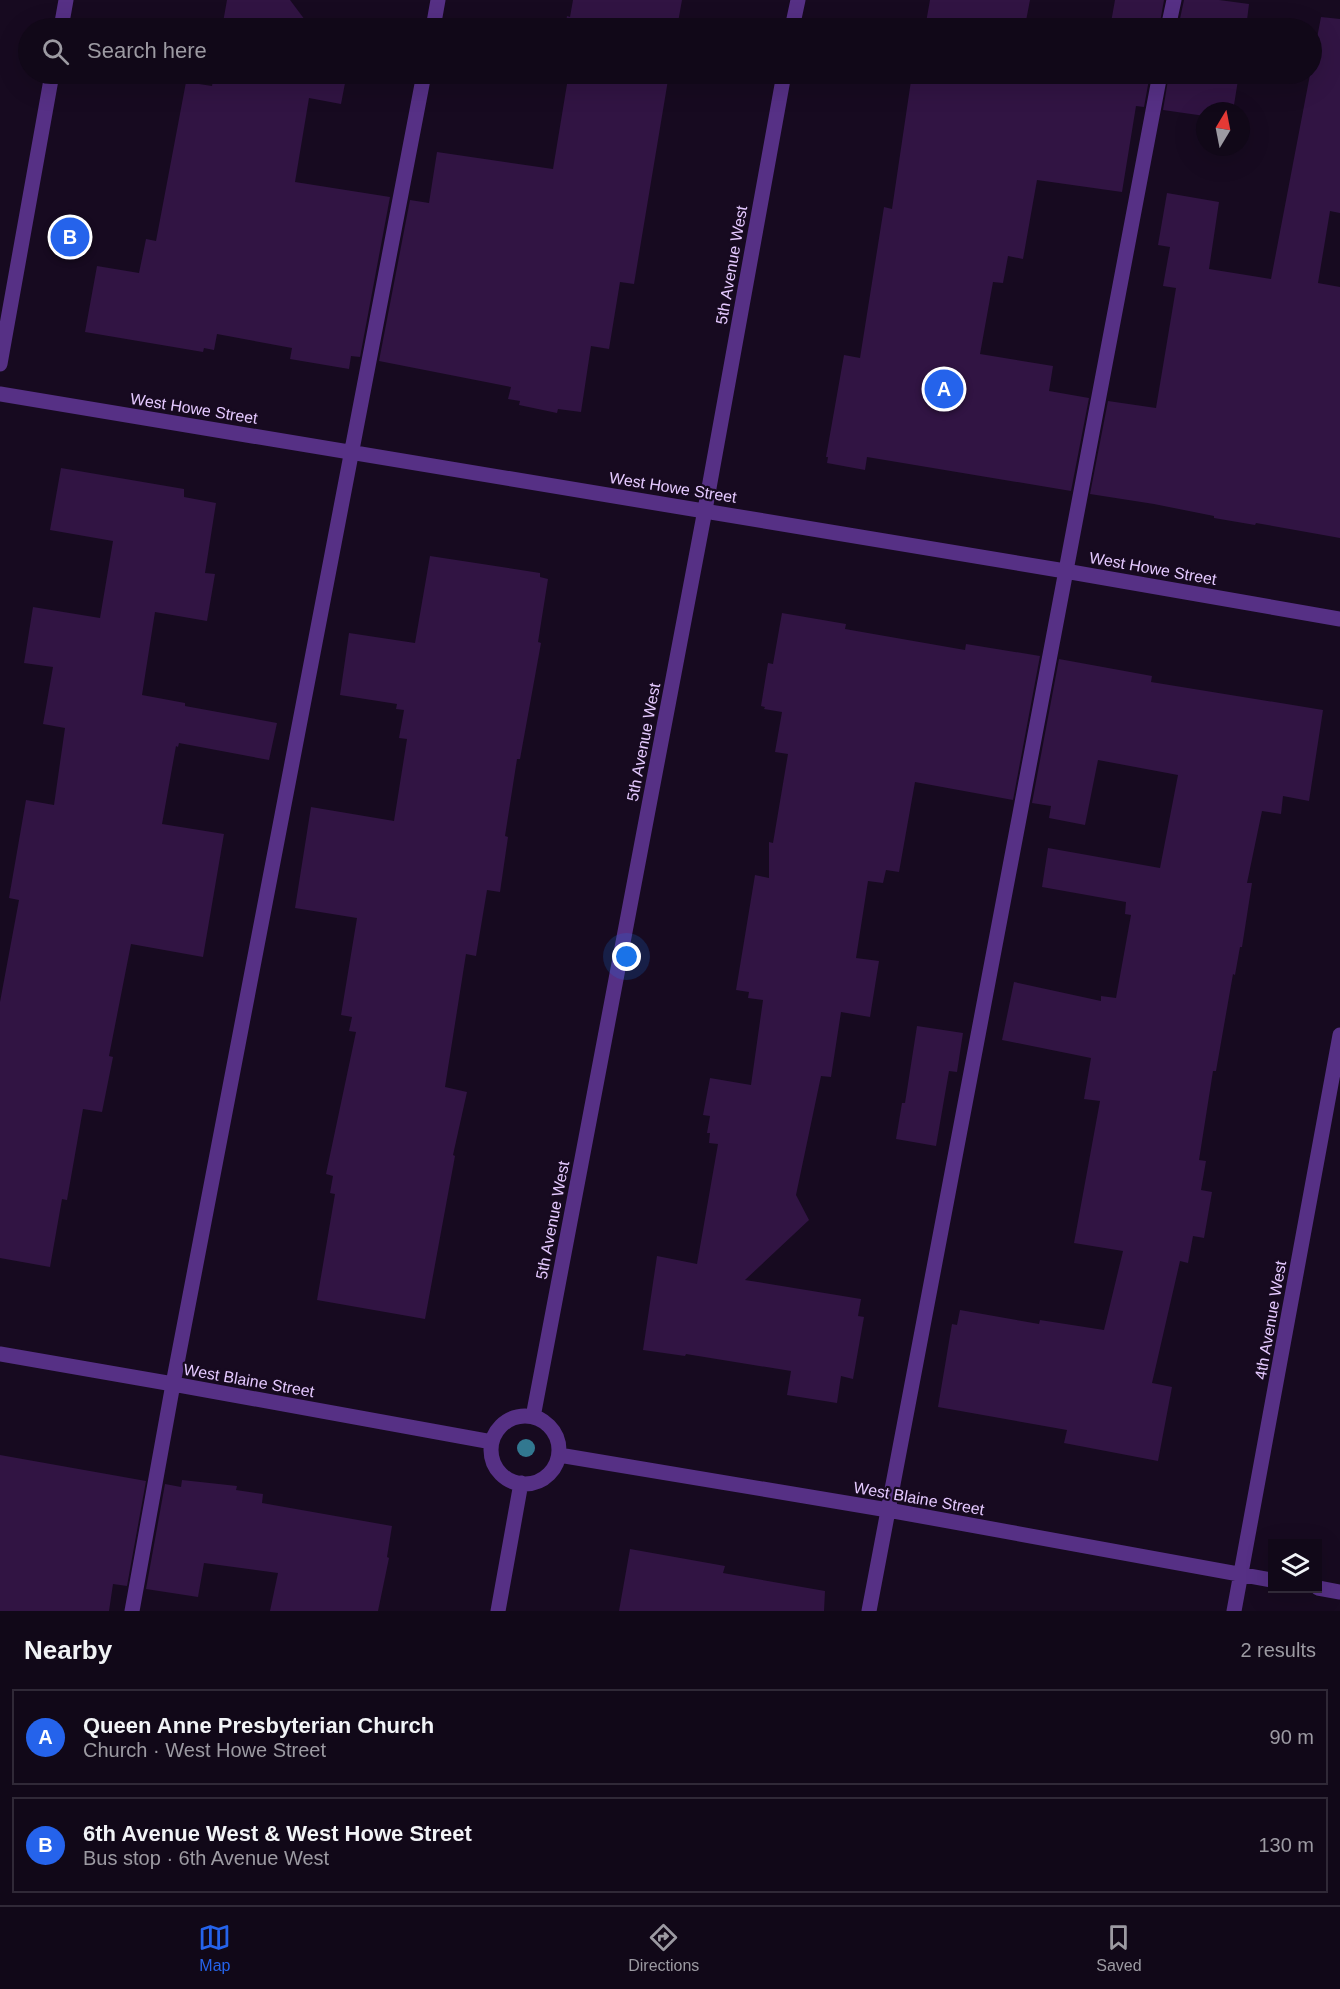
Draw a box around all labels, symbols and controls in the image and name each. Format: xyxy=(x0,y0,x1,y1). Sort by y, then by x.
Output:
search box xyxy=(18,18,1322,84)
icon: search xyxy=(39,35,72,68)
text: Search here xyxy=(87,38,207,63)
north arrow xyxy=(1196,102,1250,156)
street label: 5th Avenue West xyxy=(713,204,750,326)
pin: B xyxy=(50,214,90,260)
pin: A xyxy=(924,366,964,412)
street label: West Howe Street xyxy=(129,390,259,427)
street label: West Howe Street xyxy=(608,469,738,506)
street label: West Howe Street xyxy=(1088,549,1218,588)
street label: 5th Avenue West xyxy=(624,681,663,803)
your location xyxy=(612,942,641,971)
street label: 5th Avenue West xyxy=(533,1159,572,1281)
street label: 4th Avenue West xyxy=(1252,1259,1289,1381)
street label: West Blaine Street xyxy=(182,1361,316,1400)
street label: West Blaine Street xyxy=(852,1479,986,1518)
map controls xyxy=(1268,1539,1322,1593)
button: layers xyxy=(1268,1539,1322,1593)
text: Nearby xyxy=(24,1635,112,1665)
text: 2 results xyxy=(1240,1639,1316,1661)
text: Queen Anne Presbyterian Church xyxy=(83,1713,434,1738)
text: A xyxy=(38,1726,53,1748)
text: 90 m xyxy=(1270,1726,1314,1748)
text: Church · West Howe Street xyxy=(83,1739,326,1761)
text: 6th Avenue West & West Howe Street xyxy=(83,1821,472,1846)
text: B xyxy=(38,1834,53,1856)
text: 130 m xyxy=(1258,1834,1314,1856)
text: Bus stop · 6th Avenue West xyxy=(83,1847,329,1869)
tab: Map xyxy=(198,1921,231,1975)
tab: Directions xyxy=(628,1921,699,1975)
tab: Saved xyxy=(1096,1921,1142,1975)

